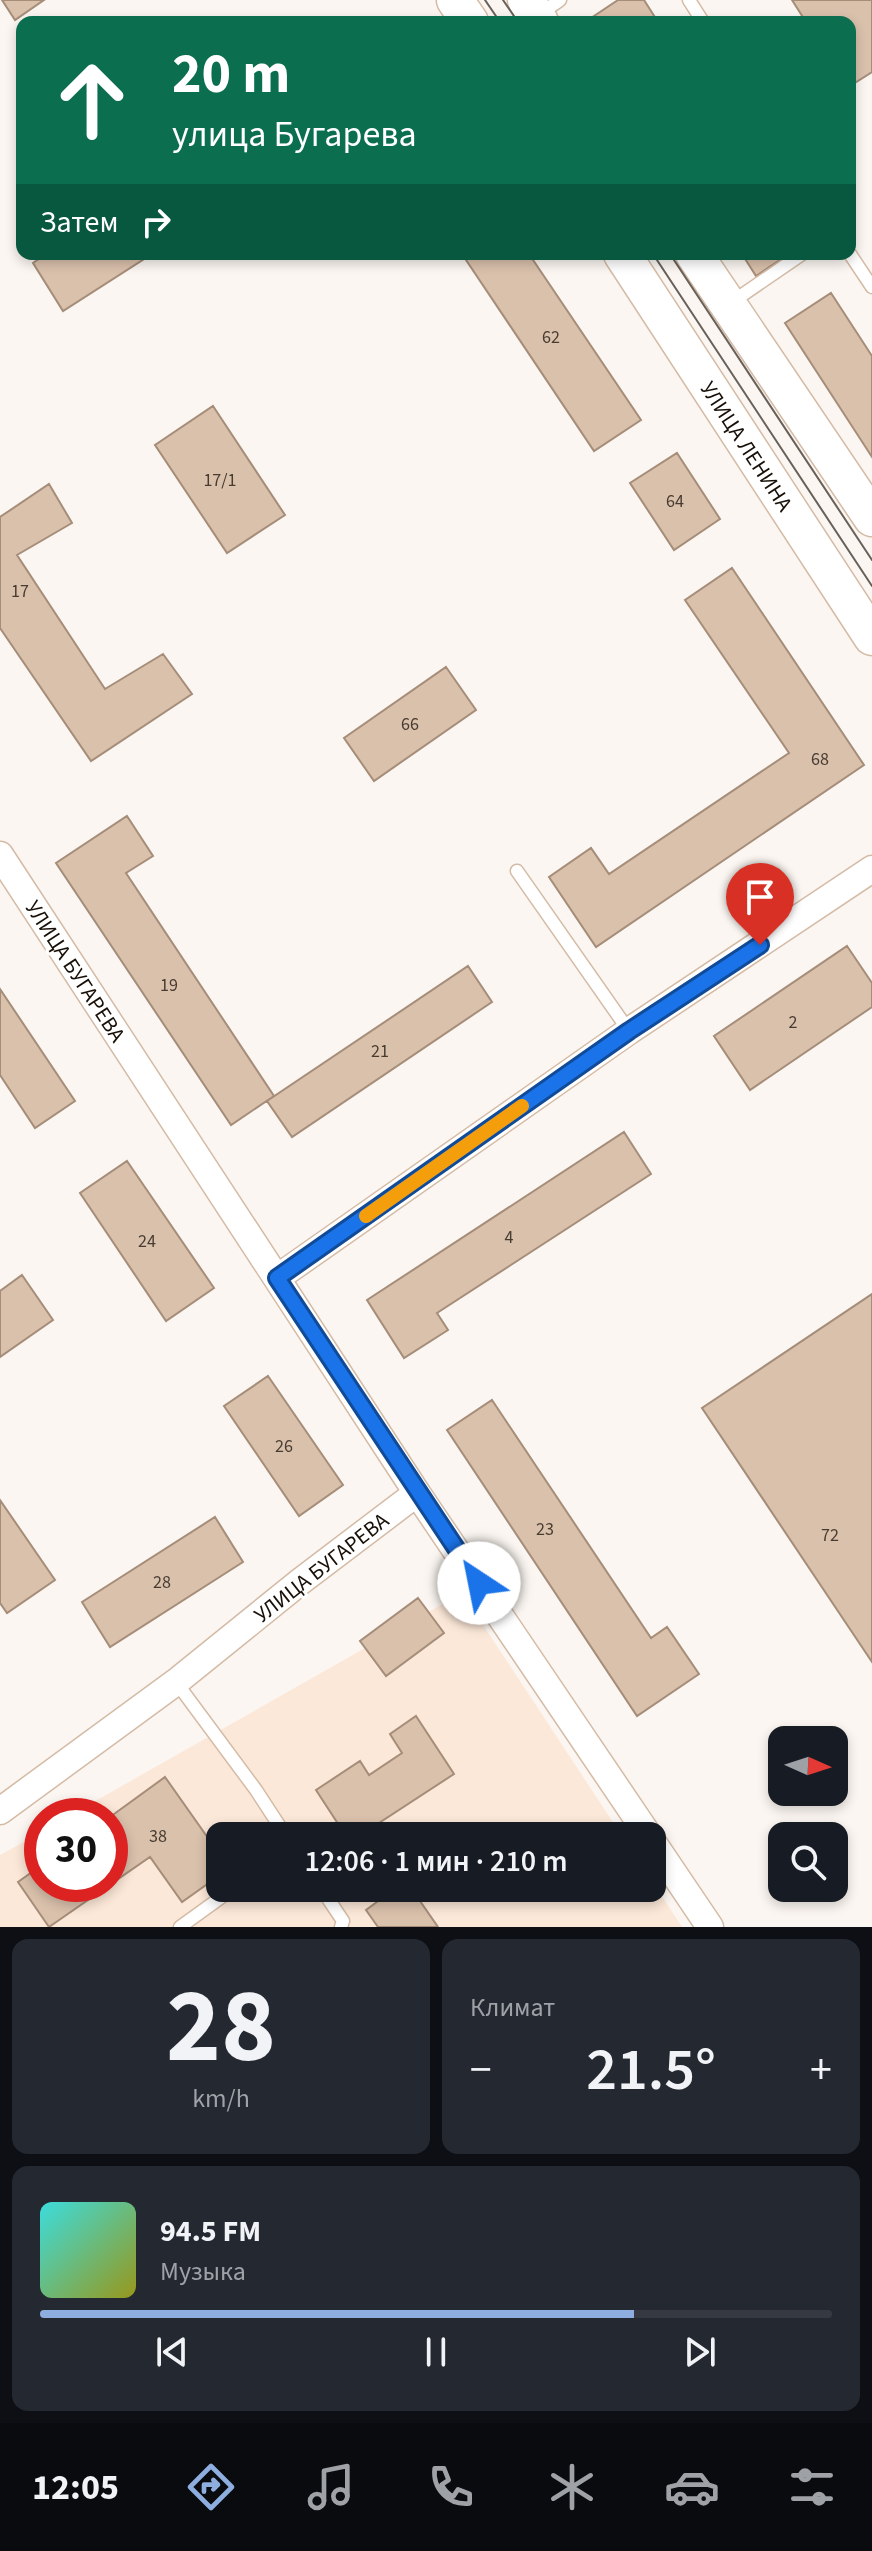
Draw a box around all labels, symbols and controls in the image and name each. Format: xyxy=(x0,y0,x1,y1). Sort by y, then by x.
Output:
text: 20 m xyxy=(172,35,290,114)
icon: ahead xyxy=(40,48,144,152)
text: улица Бугарева xyxy=(172,109,417,160)
icon: right xyxy=(134,200,178,244)
text: Затем xyxy=(40,201,118,244)
house number: 62 xyxy=(542,325,560,350)
street label: УЛИЦА ЛЕНИНА xyxy=(692,375,800,518)
house number: 17/1 xyxy=(203,468,237,493)
house number: 64 xyxy=(666,489,684,514)
house number: 17 xyxy=(11,579,29,604)
house number: 66 xyxy=(401,712,419,737)
house number: 68 xyxy=(811,747,829,772)
pin xyxy=(726,863,794,945)
icon: arrive xyxy=(738,875,782,919)
street label: УЛИЦА БУГАРЕВА xyxy=(17,894,133,1049)
house number: 19 xyxy=(160,973,178,998)
house number: 2 xyxy=(789,1010,798,1035)
house number: 21 xyxy=(371,1039,389,1064)
house number: 4 xyxy=(505,1225,514,1250)
house number: 24 xyxy=(138,1229,156,1254)
house number: 26 xyxy=(275,1434,293,1459)
street label: УЛИЦА БУГАРЕВА xyxy=(247,1505,396,1631)
house number: 23 xyxy=(536,1517,554,1542)
house number: 72 xyxy=(821,1523,839,1548)
position arrow xyxy=(437,1541,521,1625)
house number: 28 xyxy=(153,1570,171,1595)
north arrow xyxy=(768,1726,848,1806)
map controls xyxy=(768,1726,848,1902)
speed limit sign: 30 xyxy=(24,1798,128,1902)
button: search xyxy=(768,1822,848,1902)
house number: 38 xyxy=(149,1824,167,1849)
text: 12:06 · 1 мин · 210 m xyxy=(305,1840,567,1883)
text: 28 xyxy=(166,1954,276,2102)
text: Климат xyxy=(470,1989,555,2026)
text: 21.5° xyxy=(586,2028,716,2113)
text: − xyxy=(470,2039,492,2102)
text: + xyxy=(810,2039,832,2102)
text: km/h xyxy=(192,2080,250,2117)
text: 94.5 FM xyxy=(160,2210,261,2253)
text: Музыка xyxy=(160,2253,246,2290)
icon: previous xyxy=(150,2330,194,2374)
icon: pause xyxy=(414,2330,458,2374)
icon: next xyxy=(678,2330,722,2374)
icon: directions xyxy=(183,2459,239,2515)
icon: music xyxy=(303,2459,359,2515)
icon: phone xyxy=(423,2459,479,2515)
icon: climate xyxy=(544,2459,600,2515)
icon: car xyxy=(664,2459,720,2515)
icon: filters xyxy=(784,2459,840,2515)
text: 12:05 xyxy=(32,2462,119,2513)

